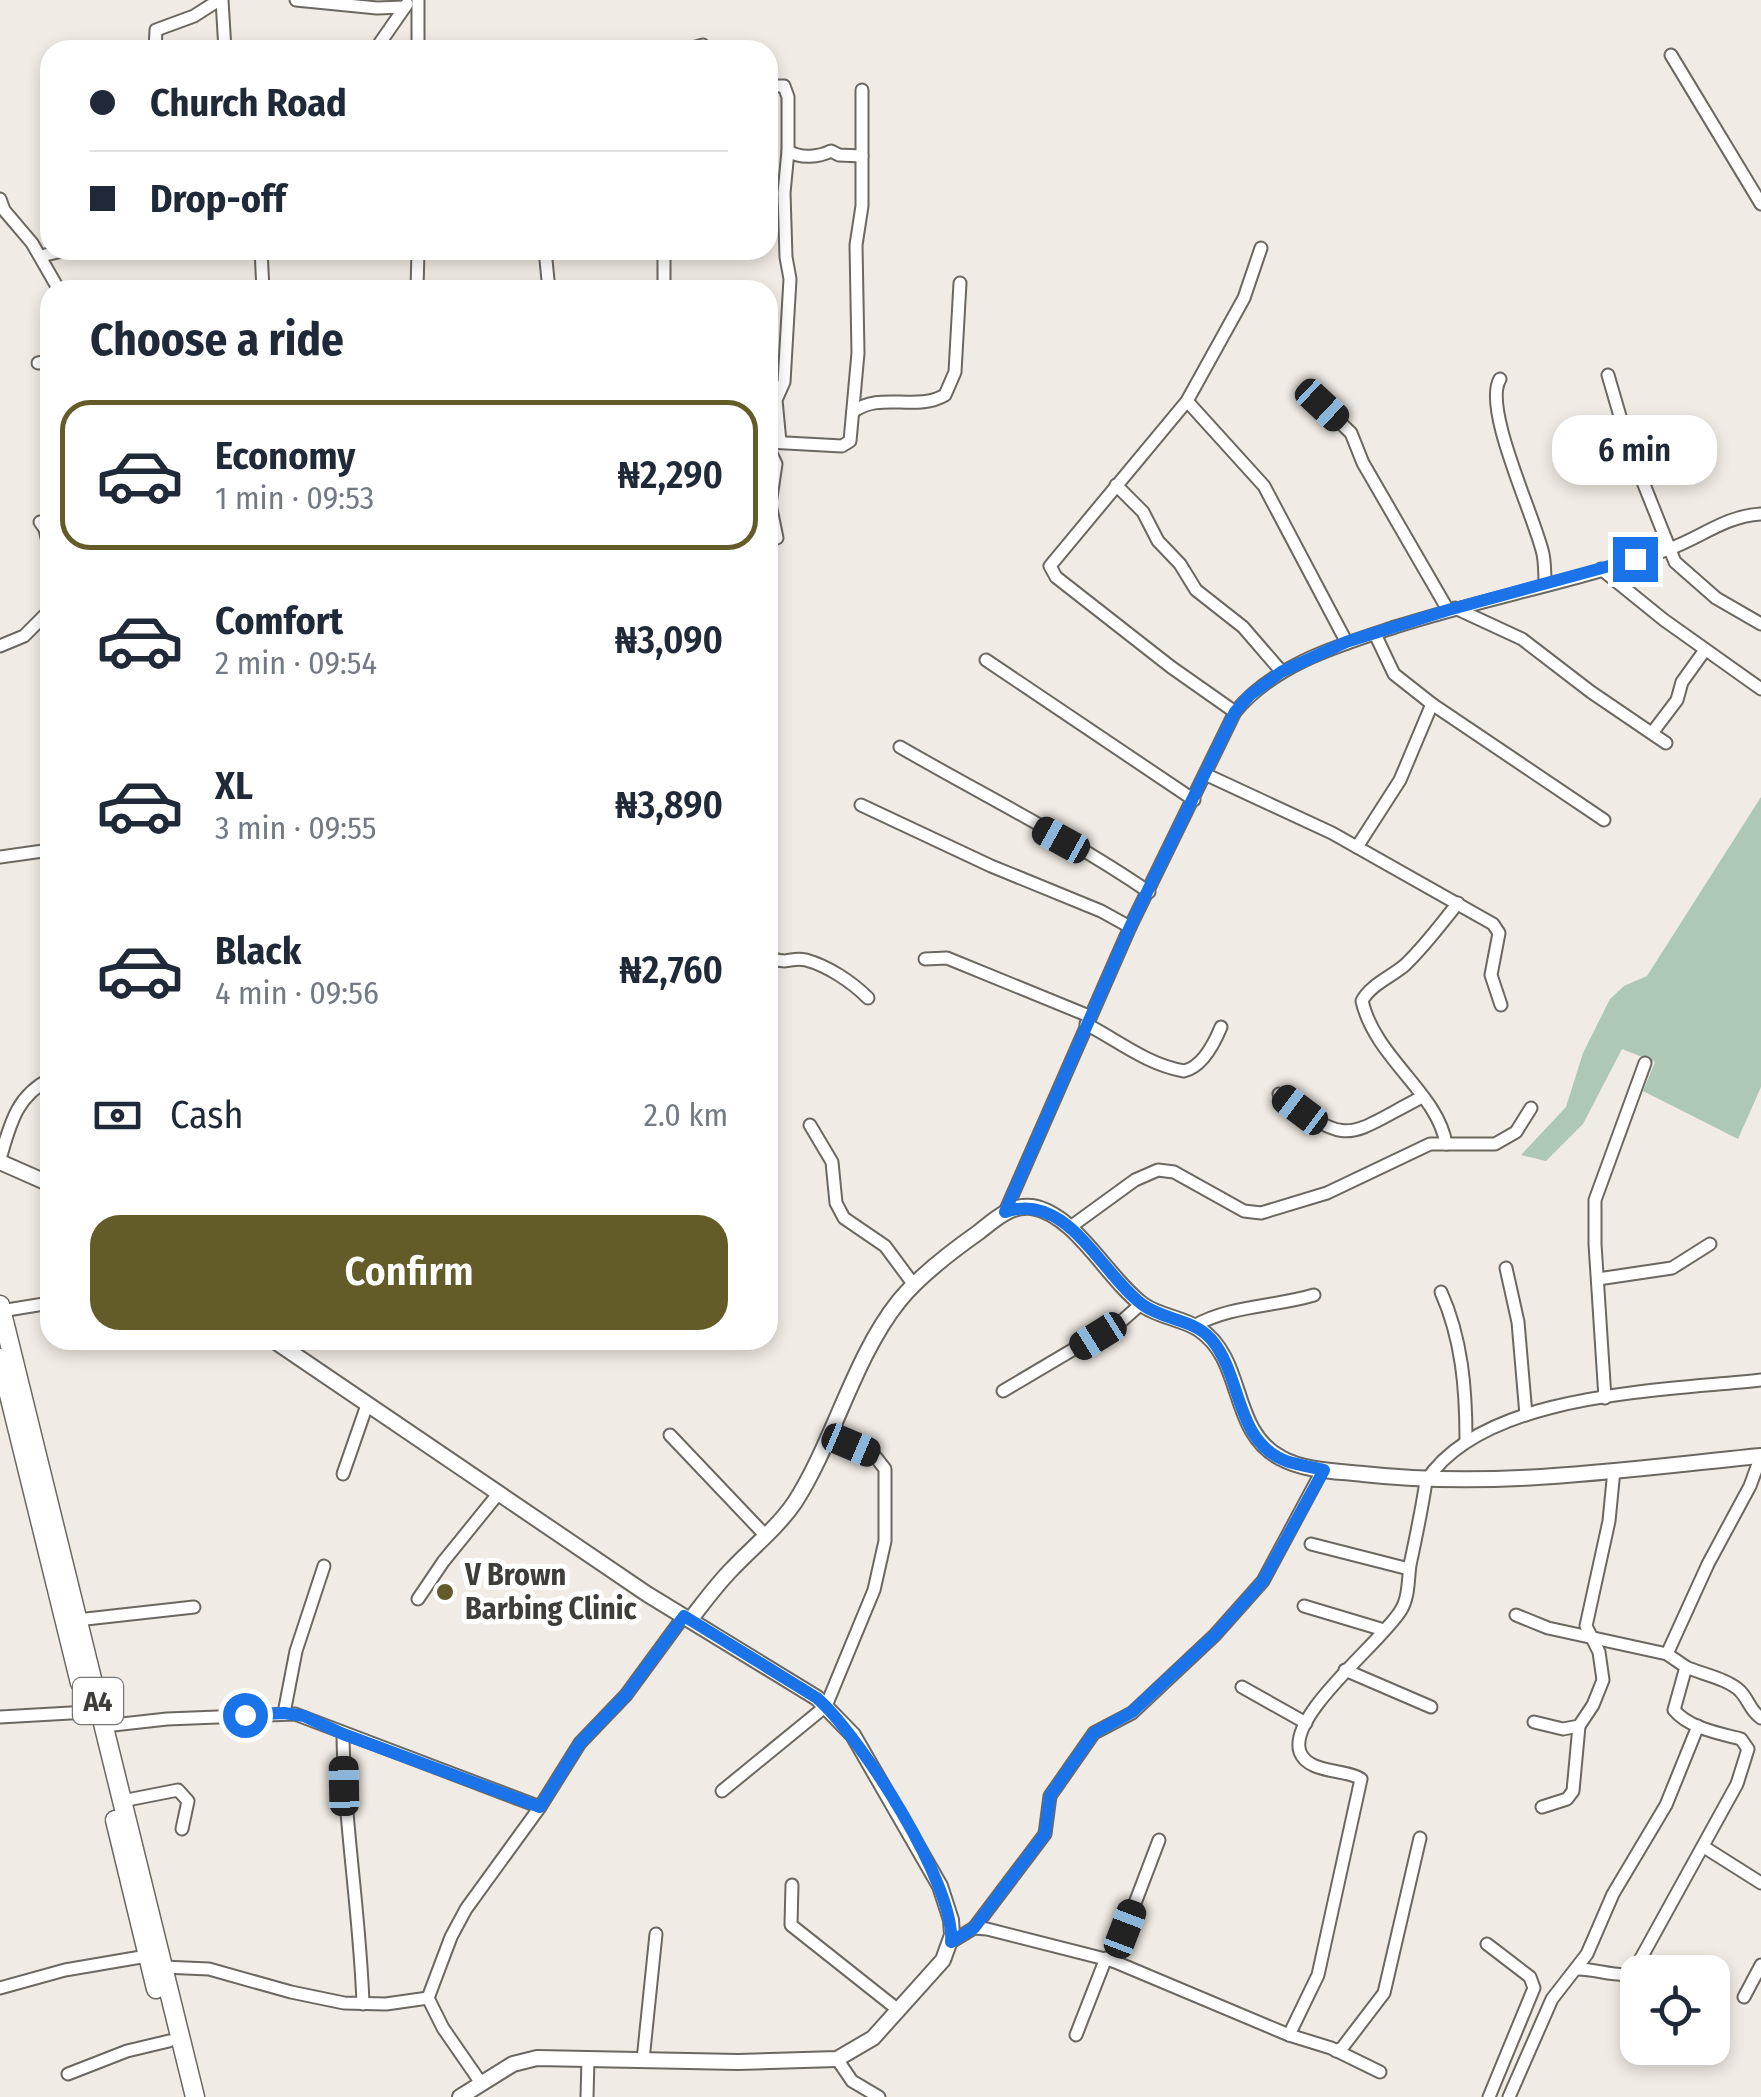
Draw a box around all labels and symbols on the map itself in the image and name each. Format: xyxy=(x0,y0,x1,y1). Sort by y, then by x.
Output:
car xyxy=(1290,374,1354,436)
callout: 6 min xyxy=(1552,414,1718,484)
route end xyxy=(1613,537,1658,582)
car xyxy=(1027,812,1095,868)
car xyxy=(1267,1080,1333,1140)
car xyxy=(1065,1307,1131,1365)
car xyxy=(818,1419,884,1471)
place label: V Brown Barbing Clinic xyxy=(464,1557,637,1627)
marker: V Brown Barbing Clinic xyxy=(434,1581,456,1603)
road number: A4 xyxy=(73,1678,123,1724)
route start xyxy=(223,1693,268,1738)
car xyxy=(328,1756,360,1816)
car xyxy=(1100,1896,1150,1962)

